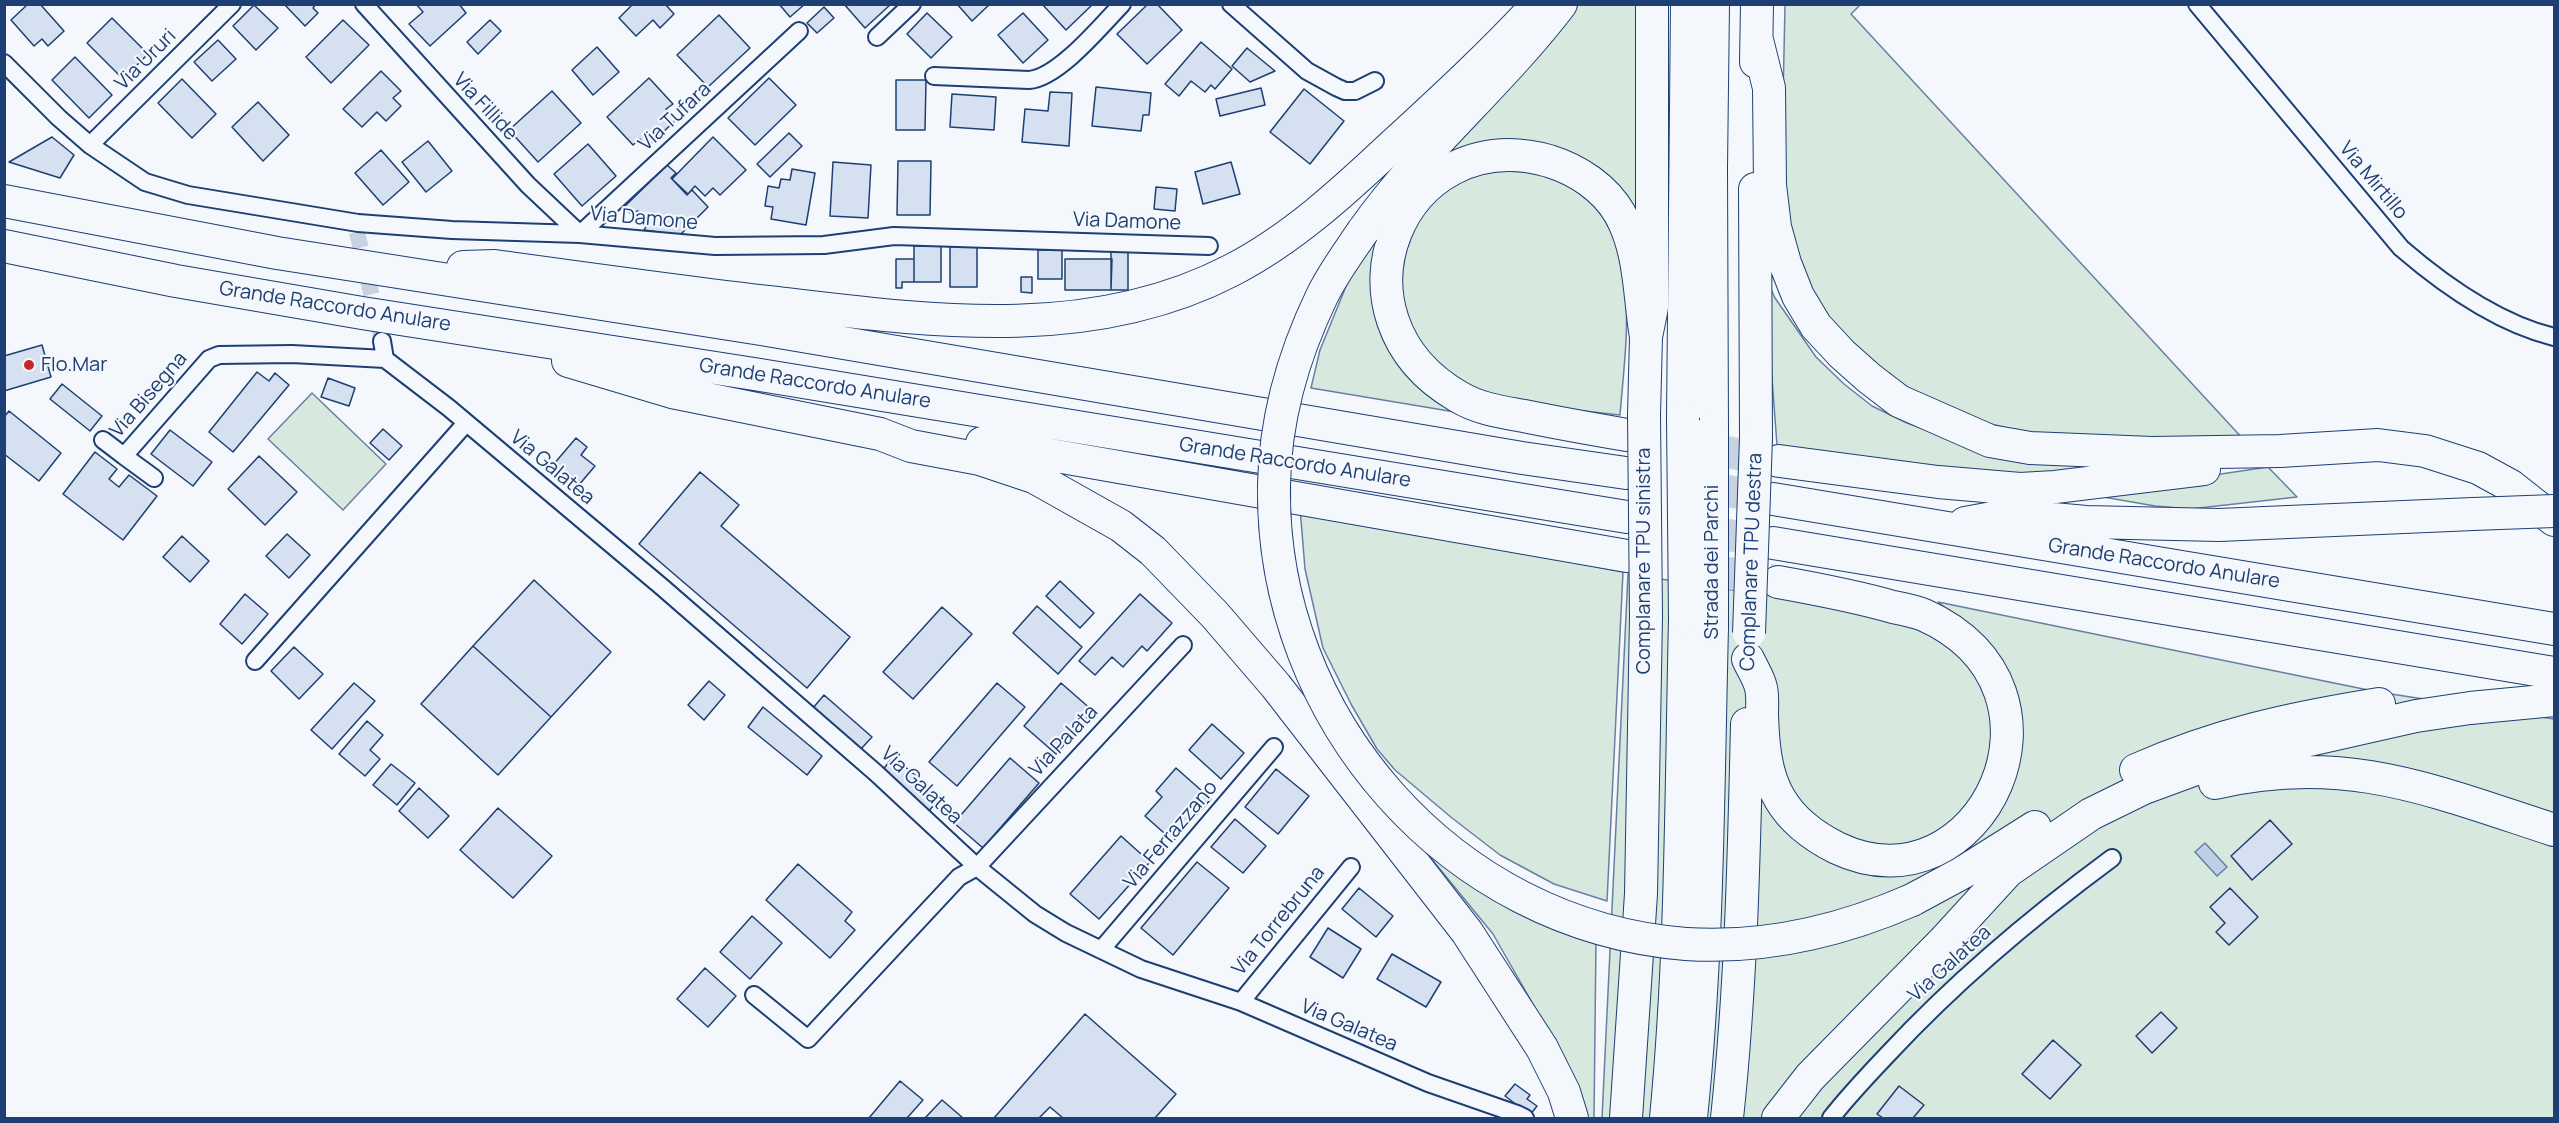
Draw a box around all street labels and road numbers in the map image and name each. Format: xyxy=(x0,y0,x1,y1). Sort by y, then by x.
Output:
street label: Via Ururi xyxy=(110,24,182,96)
street label: Via Fillide xyxy=(448,68,522,146)
street label: Via Tufara xyxy=(634,78,716,156)
street label: Via Mirtillo xyxy=(2334,137,2412,225)
street label: Via Damone xyxy=(589,202,699,236)
street label: Via Damone xyxy=(1073,208,1181,236)
street label: Grande Raccordo Anulare xyxy=(218,277,452,337)
street label: Via Bisegna xyxy=(105,347,193,443)
street label: Grande Raccordo Anulare xyxy=(698,354,932,414)
street label: Via Galatea xyxy=(505,426,599,510)
street label: Grande Raccordo Anulare xyxy=(1178,433,1412,493)
street label: Complanare TPU sinistra xyxy=(1632,448,1656,674)
street label: Complanare TPU destra xyxy=(1736,452,1768,672)
street label: Strada dei Parchi xyxy=(1700,485,1724,639)
street label: Grande Raccordo Anulare xyxy=(2047,534,2281,594)
street label: Via Palata xyxy=(1025,700,1103,782)
street label: Via Galatea xyxy=(875,742,967,830)
street label: Via Ferrazzano xyxy=(1119,776,1223,894)
street label: Via Torrebruna xyxy=(1228,862,1330,980)
street label: Via Galatea xyxy=(1904,921,1996,1007)
street label: Via Galatea xyxy=(1297,995,1401,1057)

